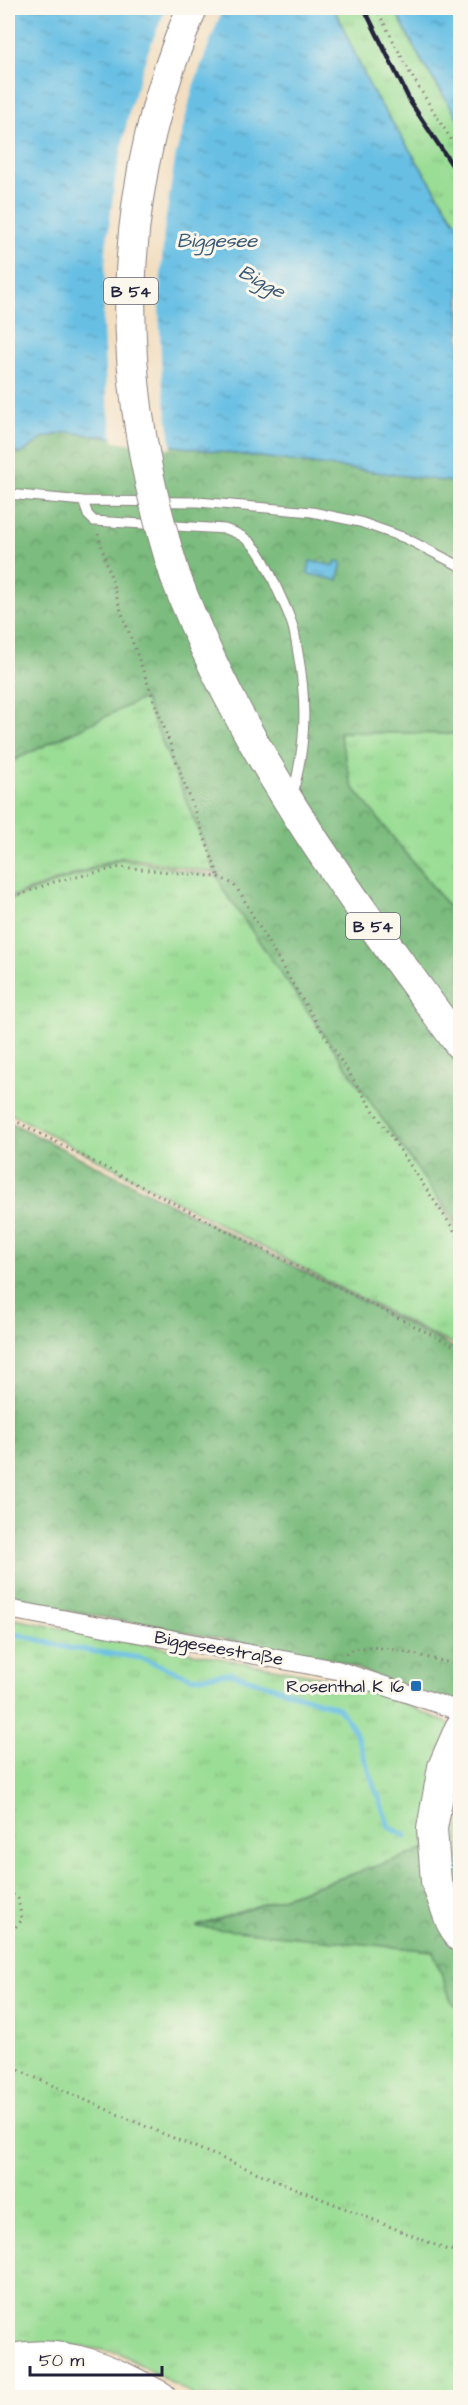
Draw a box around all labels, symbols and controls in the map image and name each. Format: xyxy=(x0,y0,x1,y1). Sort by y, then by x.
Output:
water label: Biggesee xyxy=(177,227,258,256)
water label: Bigge xyxy=(233,258,291,307)
road number: B 54 xyxy=(104,278,158,304)
road number: B 54 xyxy=(346,913,400,939)
street label: Biggeseestraße xyxy=(152,1625,285,1673)
place label: Rosenthal K 16 xyxy=(286,1674,404,1699)
marker: Rosenthal K 16 xyxy=(409,1679,423,1693)
scale bar xyxy=(30,2339,162,2377)
text: 50 m xyxy=(39,2348,84,2373)

